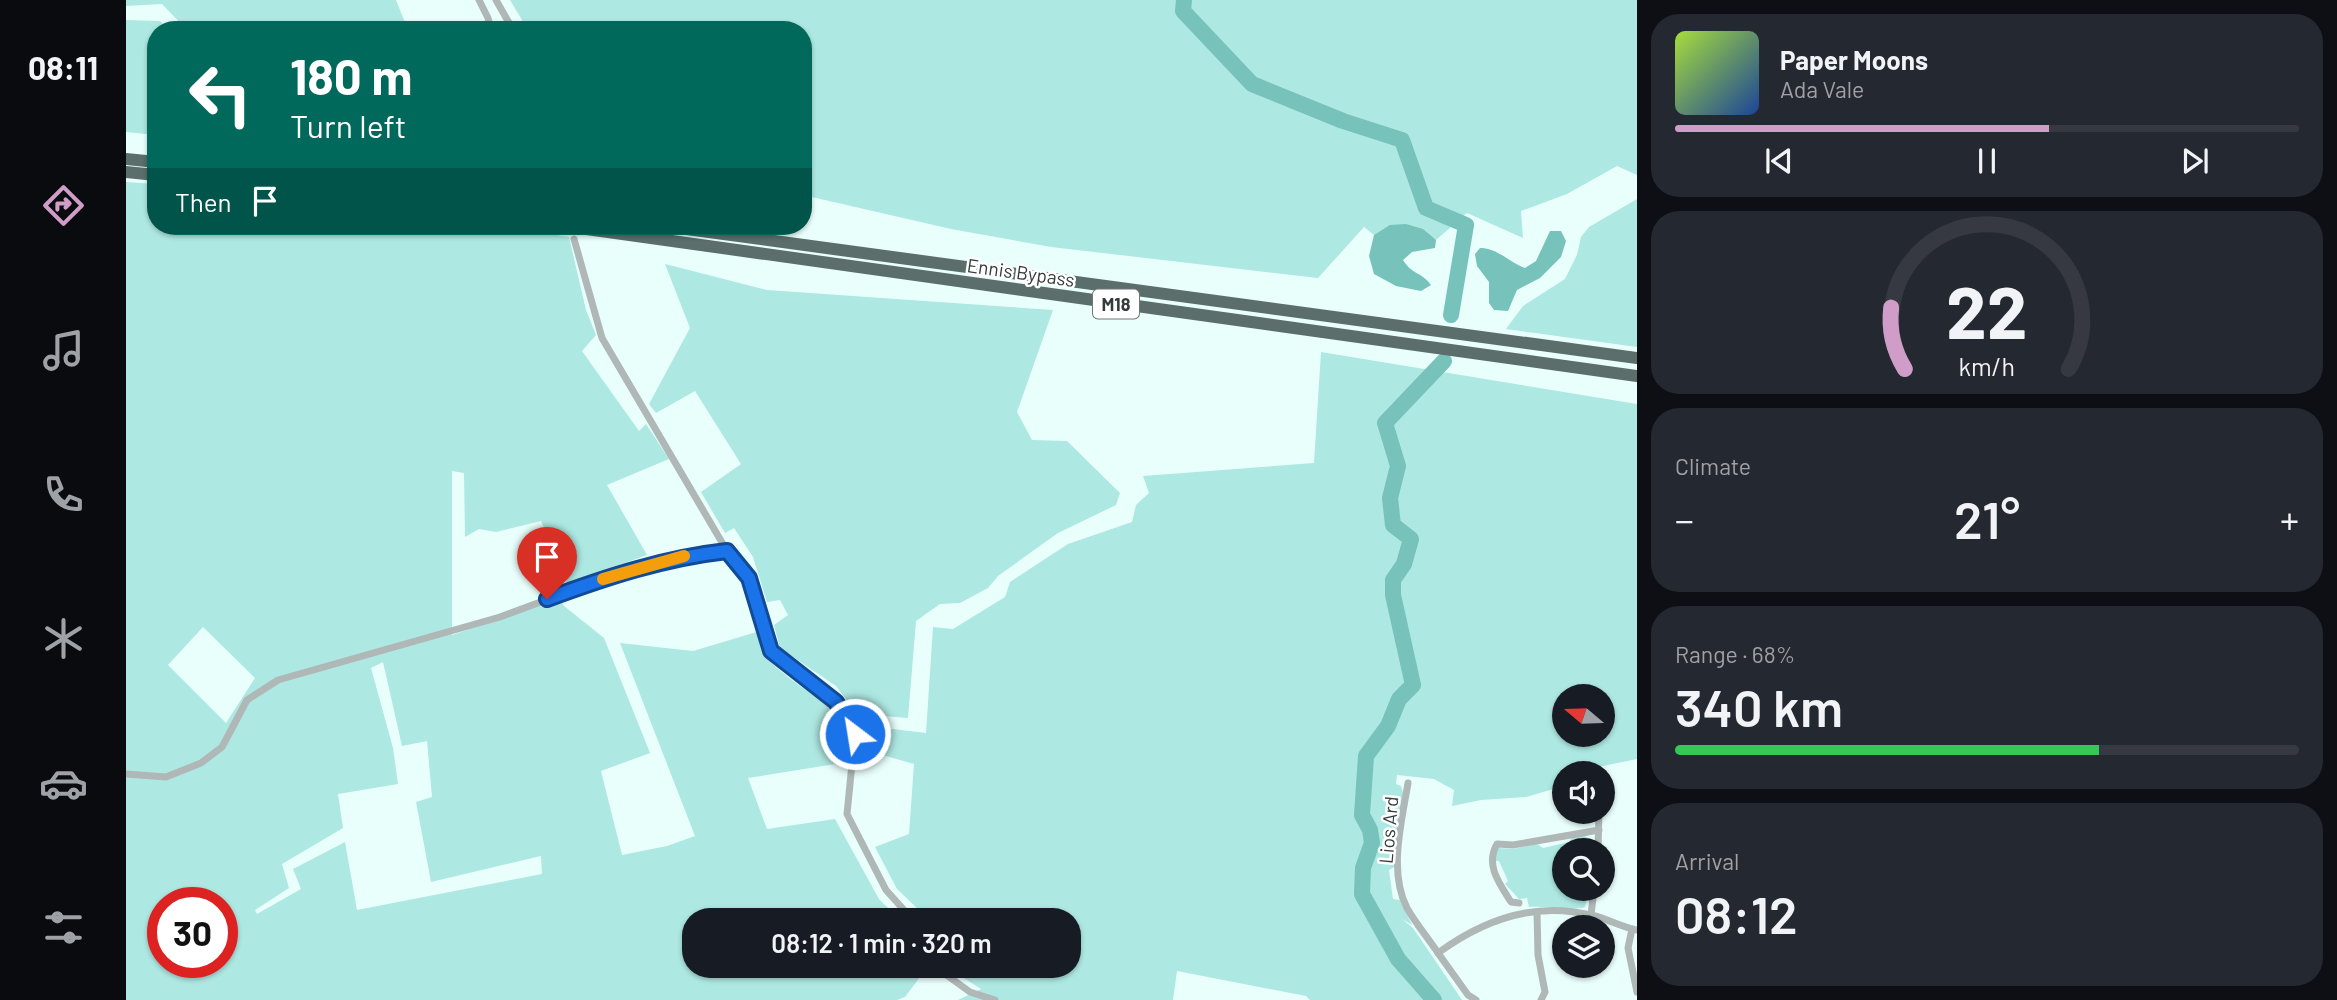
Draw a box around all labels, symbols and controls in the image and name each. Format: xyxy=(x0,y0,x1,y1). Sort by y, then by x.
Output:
text: Paper Moons xyxy=(1780,44,1928,75)
text: 180 m xyxy=(290,46,413,105)
text: 08:11 xyxy=(28,48,98,86)
icon: left xyxy=(175,49,266,140)
text: Ada Vale xyxy=(1780,75,1864,103)
text: Turn left xyxy=(290,106,407,144)
icon: previous xyxy=(1760,142,1798,180)
icon: pause xyxy=(1968,142,2006,180)
icon: next xyxy=(2176,142,2214,180)
icon: directions xyxy=(39,181,88,230)
icon: arrive xyxy=(246,182,284,220)
text: Then xyxy=(175,186,232,217)
street label: Ennis Bypass xyxy=(966,253,1076,291)
text: 22 xyxy=(1946,266,2028,354)
road number: M18 xyxy=(1093,290,1139,318)
icon: music xyxy=(39,326,88,375)
text: km/h xyxy=(1959,351,2015,381)
text: Climate xyxy=(1675,452,1751,480)
icon: phone xyxy=(39,470,88,519)
text: 21° xyxy=(1954,487,2020,549)
text: − xyxy=(1675,496,1694,542)
text: + xyxy=(2280,496,2299,542)
pin xyxy=(517,527,577,599)
icon: arrive xyxy=(528,538,566,576)
icon: climate xyxy=(39,614,88,663)
text: Range · 68% xyxy=(1675,640,1795,668)
text: 340 km xyxy=(1675,675,1843,737)
north arrow xyxy=(1552,684,1615,747)
map controls xyxy=(1552,684,1615,978)
position arrow xyxy=(818,697,892,771)
icon: car xyxy=(39,759,88,808)
button: sound xyxy=(1552,761,1615,824)
street label: Lios Ard xyxy=(1374,795,1402,865)
button: search xyxy=(1552,838,1615,901)
text: Arrival xyxy=(1675,847,1739,875)
text: 08:12 xyxy=(1675,882,1798,944)
speed limit sign: 30 xyxy=(147,887,238,978)
icon: filters xyxy=(39,903,88,952)
button: layers xyxy=(1552,915,1615,978)
text: 08:12 · 1 min · 320 m xyxy=(771,927,992,958)

